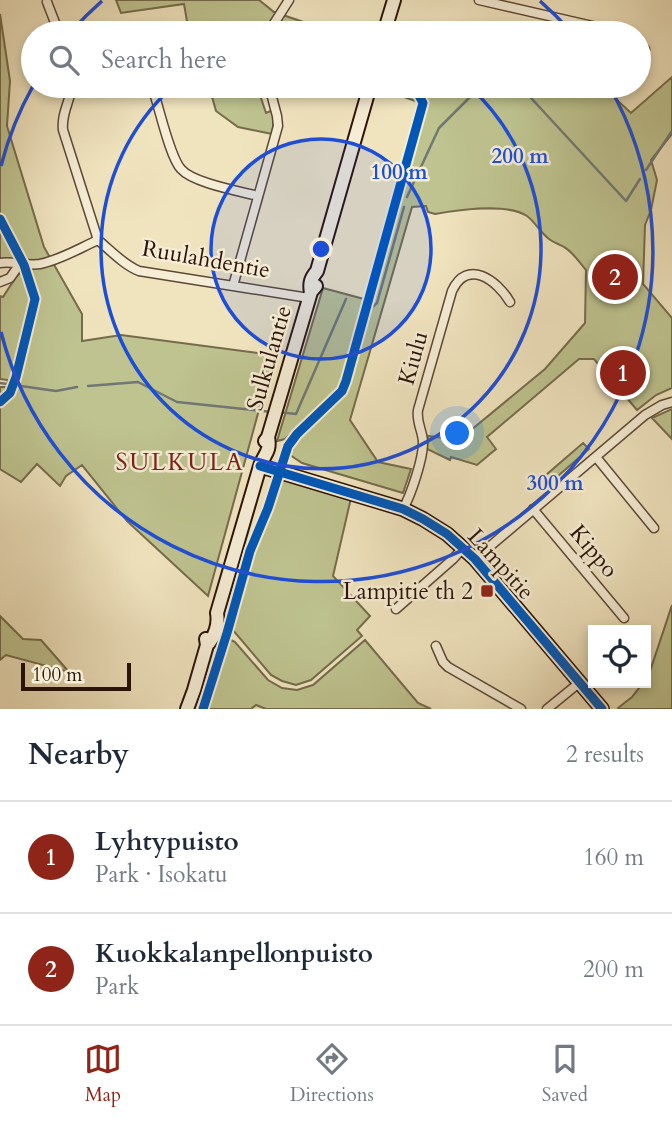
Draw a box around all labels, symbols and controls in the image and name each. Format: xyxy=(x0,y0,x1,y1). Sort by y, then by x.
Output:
search box xyxy=(21,21,651,98)
icon: search xyxy=(45,41,83,79)
text: Search here xyxy=(101,42,227,77)
text: 200 m xyxy=(491,142,549,171)
text: 100 m xyxy=(370,158,428,187)
street label: Ruulahdentie xyxy=(140,232,272,286)
centre of rings xyxy=(309,237,333,261)
pin: 2 xyxy=(592,251,638,303)
street label: Sulkulantie xyxy=(239,302,299,414)
street label: Kiulu xyxy=(391,327,435,389)
pin: 1 xyxy=(600,347,646,399)
your location xyxy=(440,416,474,450)
district label: SULKULA xyxy=(115,446,245,479)
text: 300 m xyxy=(526,469,584,498)
street label: Kippo xyxy=(563,518,625,584)
street label: Lampitie xyxy=(461,522,541,606)
place label: Lampitie th 2 xyxy=(343,576,473,607)
marker: Lampitie th 2 xyxy=(479,583,495,599)
map controls xyxy=(588,625,651,688)
button: locate xyxy=(588,625,651,688)
scale bar xyxy=(21,660,131,692)
text: 100 m xyxy=(32,662,82,688)
text: Nearby xyxy=(28,734,129,775)
text: 2 results xyxy=(566,739,644,770)
text: Lyhtypuisto xyxy=(95,824,239,859)
text: 1 xyxy=(45,842,57,873)
text: 160 m xyxy=(583,842,644,873)
text: Park · Isokatu xyxy=(95,859,228,890)
text: Kuokkalanpellonpuisto xyxy=(95,936,373,971)
text: 2 xyxy=(45,954,57,985)
text: 200 m xyxy=(583,954,644,985)
text: Park xyxy=(95,971,139,1002)
tab: Map xyxy=(84,1040,122,1108)
tab: Directions xyxy=(290,1040,374,1108)
tab: Saved xyxy=(542,1040,588,1108)

